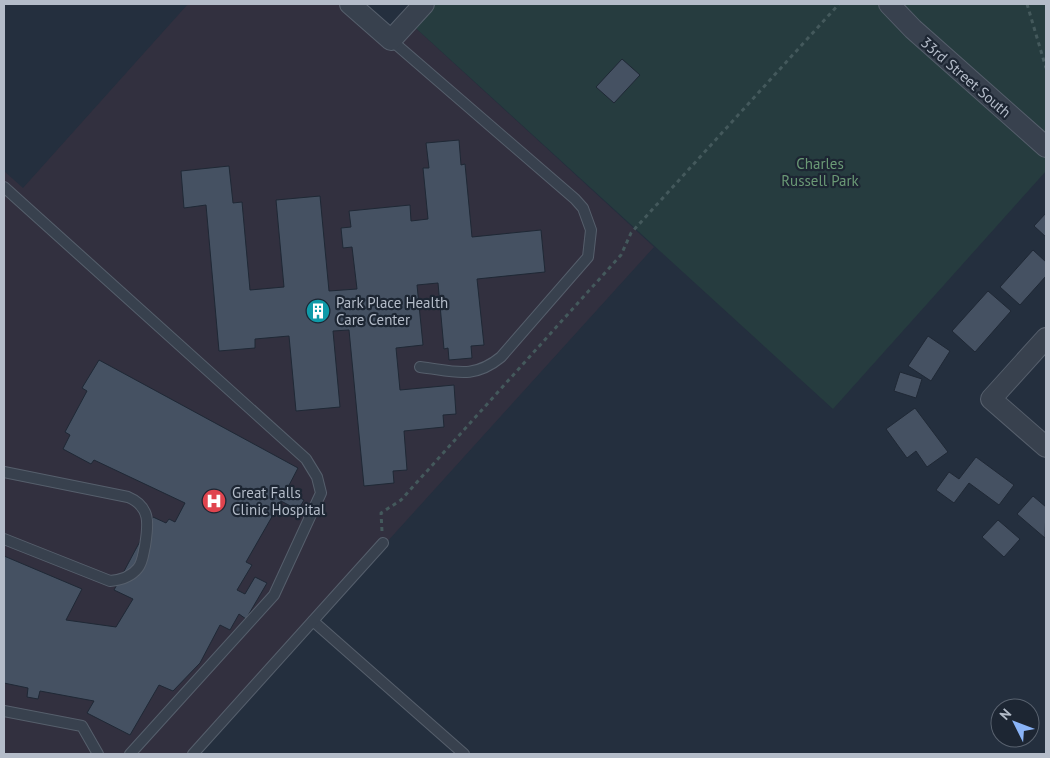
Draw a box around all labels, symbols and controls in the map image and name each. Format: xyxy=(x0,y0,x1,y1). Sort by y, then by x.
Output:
street label: 33rd Street South xyxy=(917,33,1015,121)
park label: Charles Russell Park xyxy=(781,154,860,190)
place label: Park Place Health Care Center xyxy=(336,293,448,329)
building icon: Park Place Health Care Center xyxy=(305,298,331,324)
place label: Great Falls Clinic Hospital xyxy=(232,483,326,519)
hospital icon: Great Falls Clinic Hospital xyxy=(201,488,227,514)
north arrow xyxy=(990,698,1040,748)
text: N xyxy=(996,705,1015,724)

